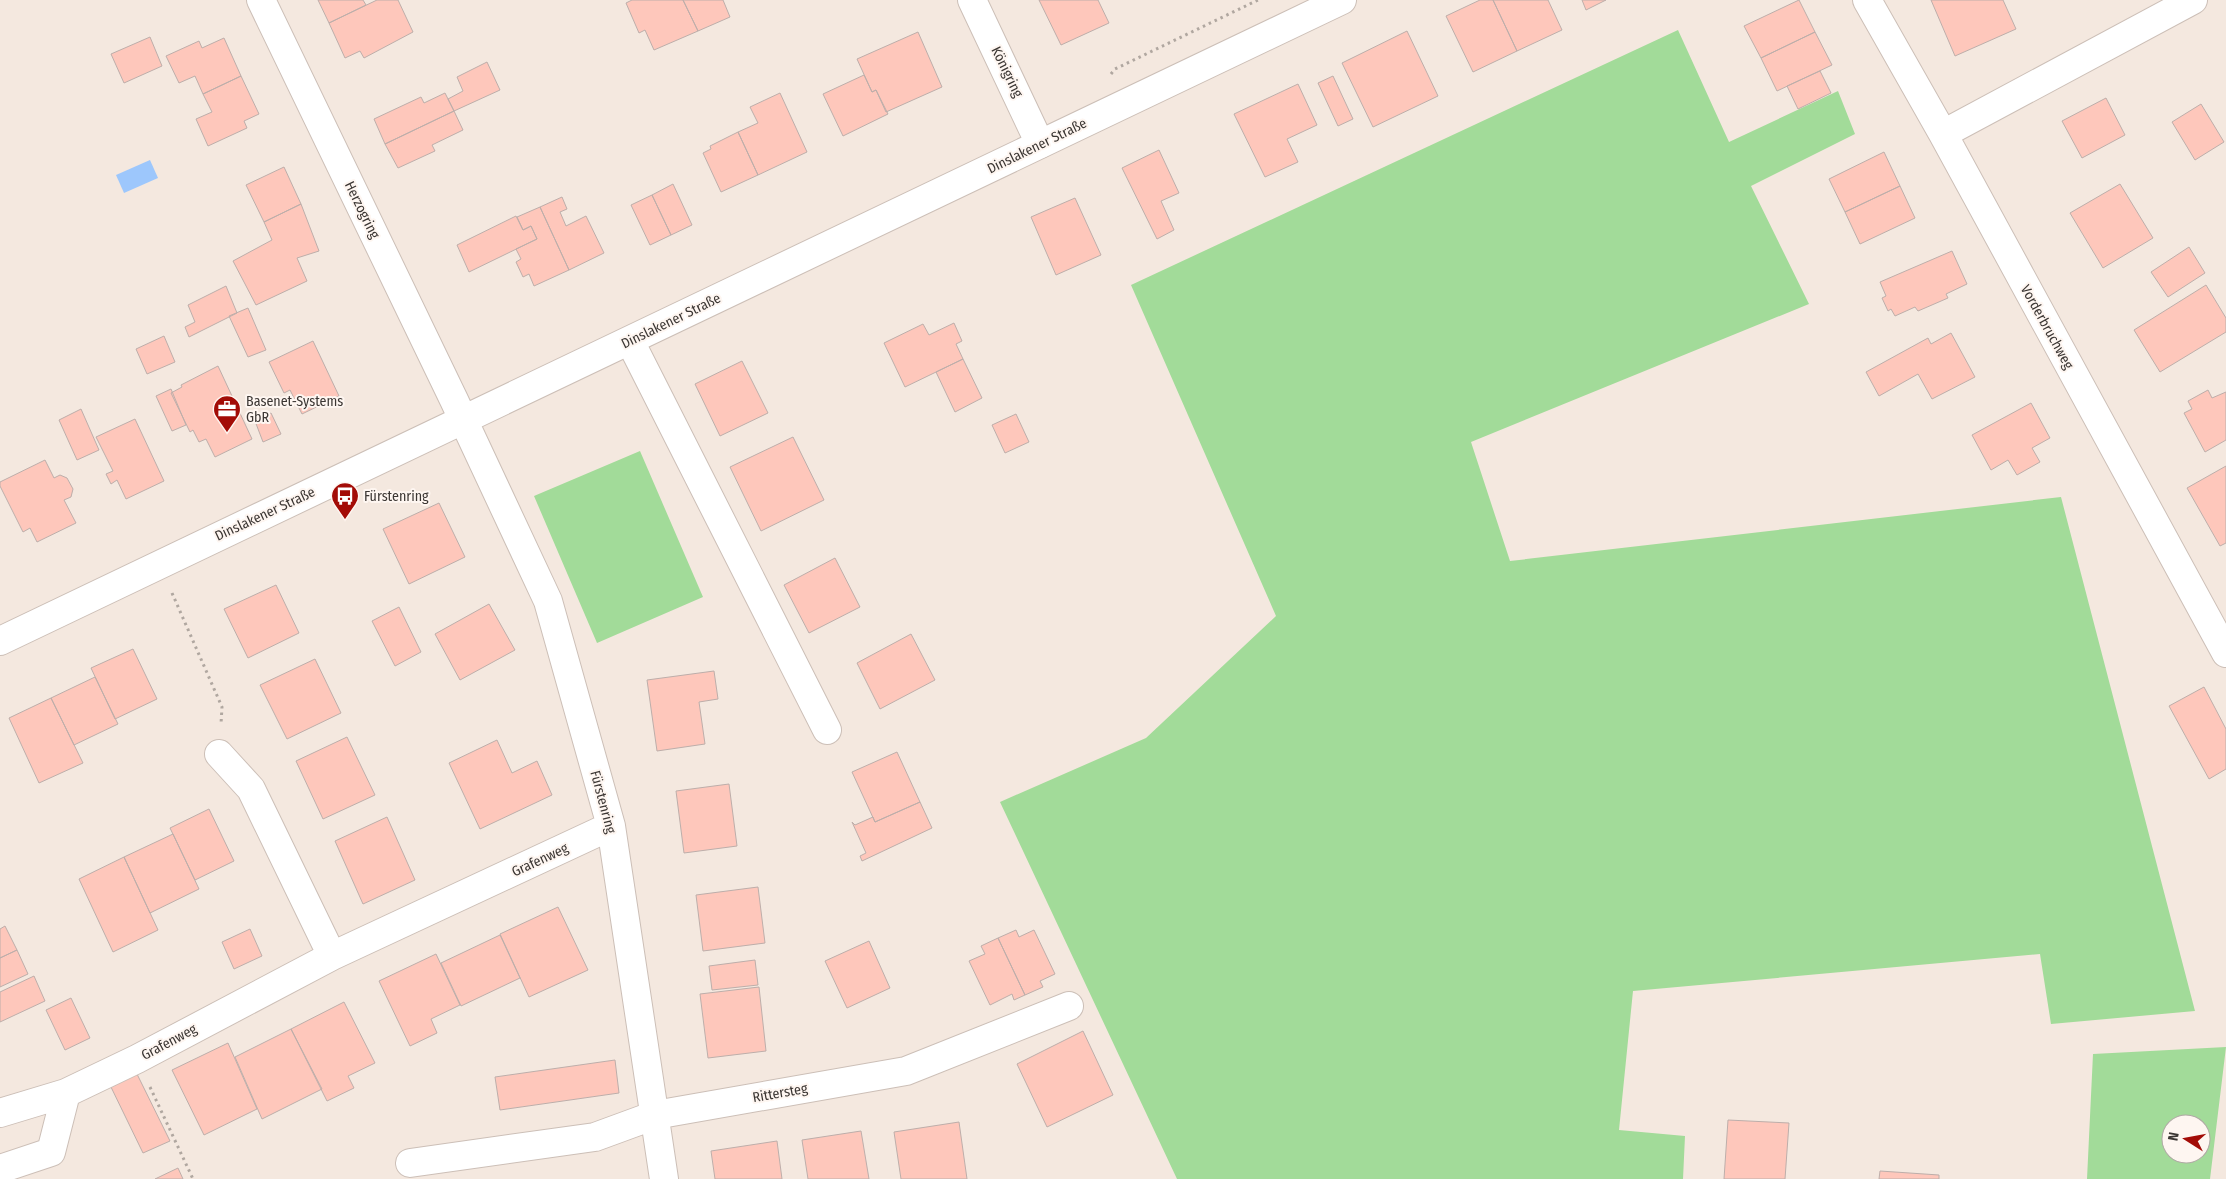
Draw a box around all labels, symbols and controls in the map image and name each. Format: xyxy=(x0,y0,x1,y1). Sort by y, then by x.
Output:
street label: Königring xyxy=(987,44,1027,101)
street label: Dinslakener Straße xyxy=(985,115,1090,177)
street label: Herzogring xyxy=(341,178,383,242)
street label: Vorderbruchweg xyxy=(2017,282,2077,372)
street label: Dinslakener Straße xyxy=(619,290,724,352)
place label: Basenet-Systems GbR xyxy=(246,393,343,426)
office icon: Basenet-Systems GbR xyxy=(212,394,242,433)
bus stop icon: Fürstenring xyxy=(330,481,360,520)
street label: Dinslakener Straße xyxy=(212,483,318,545)
place label: Fürstenring xyxy=(364,488,429,505)
street label: Fürstenring xyxy=(586,769,620,836)
street label: Grafenweg xyxy=(509,839,571,880)
street label: Grafenweg xyxy=(138,1020,200,1064)
street label: Rittersteg xyxy=(751,1080,809,1106)
north arrow xyxy=(2161,1114,2211,1164)
text: N xyxy=(2165,1131,2183,1142)

